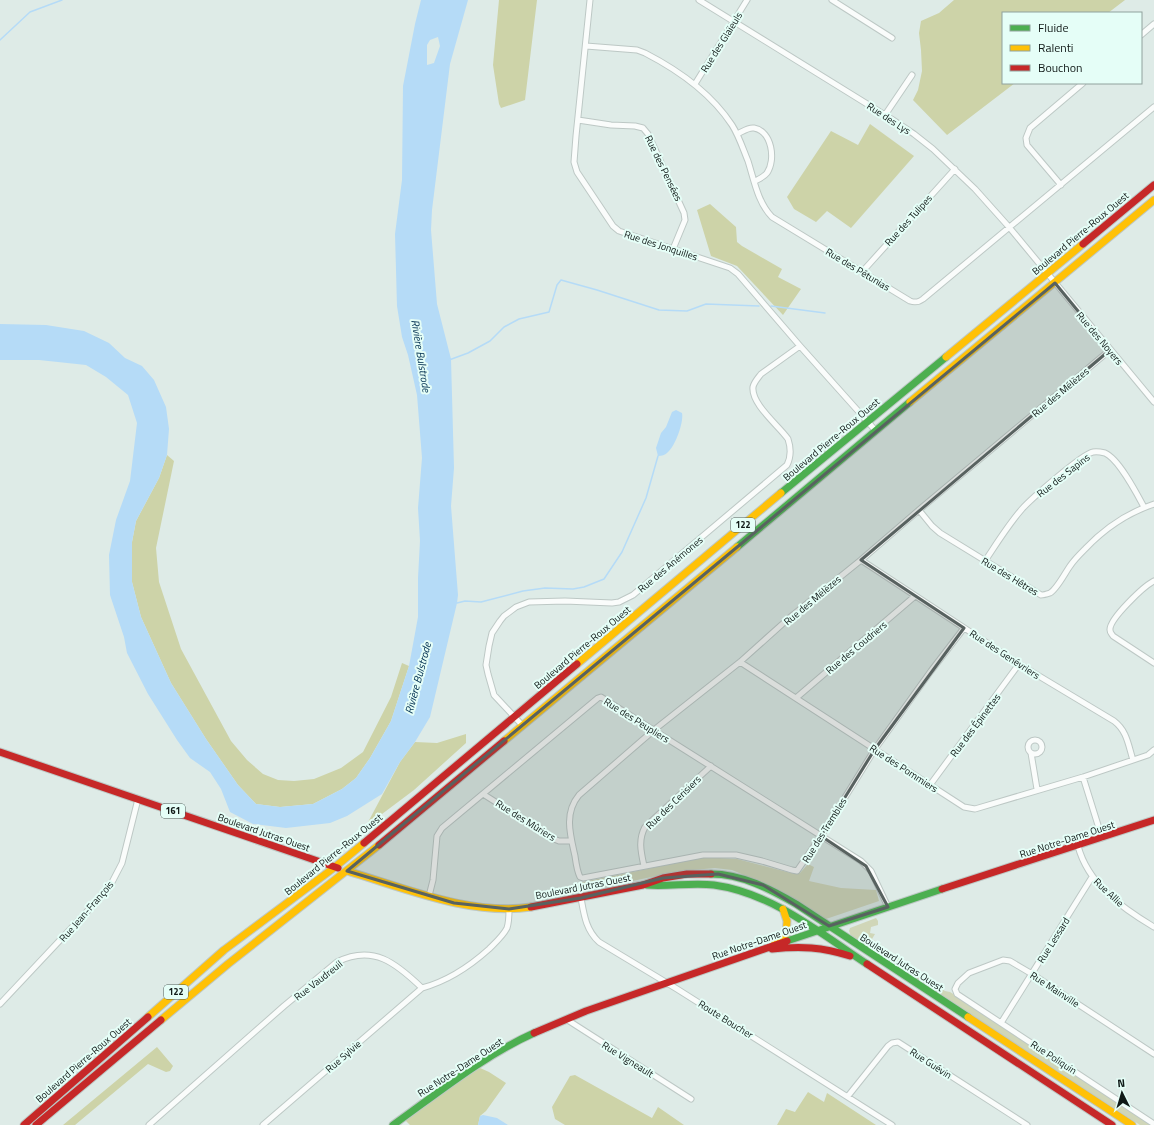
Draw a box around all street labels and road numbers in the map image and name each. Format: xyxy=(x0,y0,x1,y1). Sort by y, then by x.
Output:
street label: Rue des Glaïeuls xyxy=(697,9,746,75)
street label: Rue des Lys xyxy=(864,99,914,138)
street label: Rue des Pensées xyxy=(641,133,686,204)
street label: Boulevard Pierre-Roux Ouest xyxy=(1029,188,1132,279)
street label: Rue des Tulipes xyxy=(881,191,936,250)
street label: Rue des Jonquilles xyxy=(622,227,700,265)
street label: Rue des Pétunias xyxy=(823,244,893,295)
street label: Rue des Noyers xyxy=(1073,308,1127,369)
street label: Rue des Mélèzes xyxy=(1028,364,1093,421)
street label: Boulevard Pierre-Roux Ouest xyxy=(780,394,883,485)
street label: Rue des Sapins xyxy=(1034,450,1093,501)
road number: 122 xyxy=(731,518,755,532)
street label: Rue des Anémones xyxy=(634,532,706,596)
street label: Rue des Hêtres xyxy=(978,553,1041,600)
street label: Rue des Mélèzes xyxy=(780,572,845,629)
street label: Boulevard Pierre-Roux Ouest xyxy=(531,602,634,693)
street label: Rue des Coudriers xyxy=(822,617,890,678)
street label: Rue des Genévriers xyxy=(967,626,1043,683)
street label: Rue des Épinettes xyxy=(947,690,1004,760)
street label: Rue des Peupliers xyxy=(601,694,673,747)
street label: Rue des Pommiers xyxy=(866,741,941,796)
street label: Rue des Cerisiers xyxy=(642,772,705,833)
street label: Rue des Trembles xyxy=(798,794,851,866)
street label: Rue des Mûriers xyxy=(493,796,559,845)
road number: 161 xyxy=(161,804,185,818)
street label: Boulevard Jutras Ouest xyxy=(216,810,312,855)
street label: Boulevard Pierre-Roux Ouest xyxy=(281,810,386,899)
street label: Rue Notre-Dame Ouest xyxy=(1018,817,1117,862)
street label: Boulevard Jutras Ouest xyxy=(534,870,632,903)
street label: Rue Allie xyxy=(1090,874,1127,910)
street label: Rue Jean-François xyxy=(56,877,117,945)
street label: Rue Lessard xyxy=(1033,914,1073,966)
street label: Rue Notre-Dame Ouest xyxy=(710,917,809,964)
street label: Boulevard Jutras Ouest xyxy=(857,930,947,995)
street label: Rue Vaudreuil xyxy=(291,957,346,1004)
street label: Rue Mainville xyxy=(1027,968,1082,1011)
road number: 122 xyxy=(164,985,188,999)
street label: Route Boucher xyxy=(695,997,757,1043)
street label: Boulevard Pierre-Roux Ouest xyxy=(32,1014,135,1106)
street label: Rue Notre-Dame Ouest xyxy=(415,1034,506,1101)
street label: Rue Sylvie xyxy=(322,1037,365,1076)
street label: Rue Poliquin xyxy=(1028,1037,1080,1078)
street label: Rue Vigneault xyxy=(599,1038,657,1082)
street label: Rue Guévin xyxy=(907,1044,955,1083)

